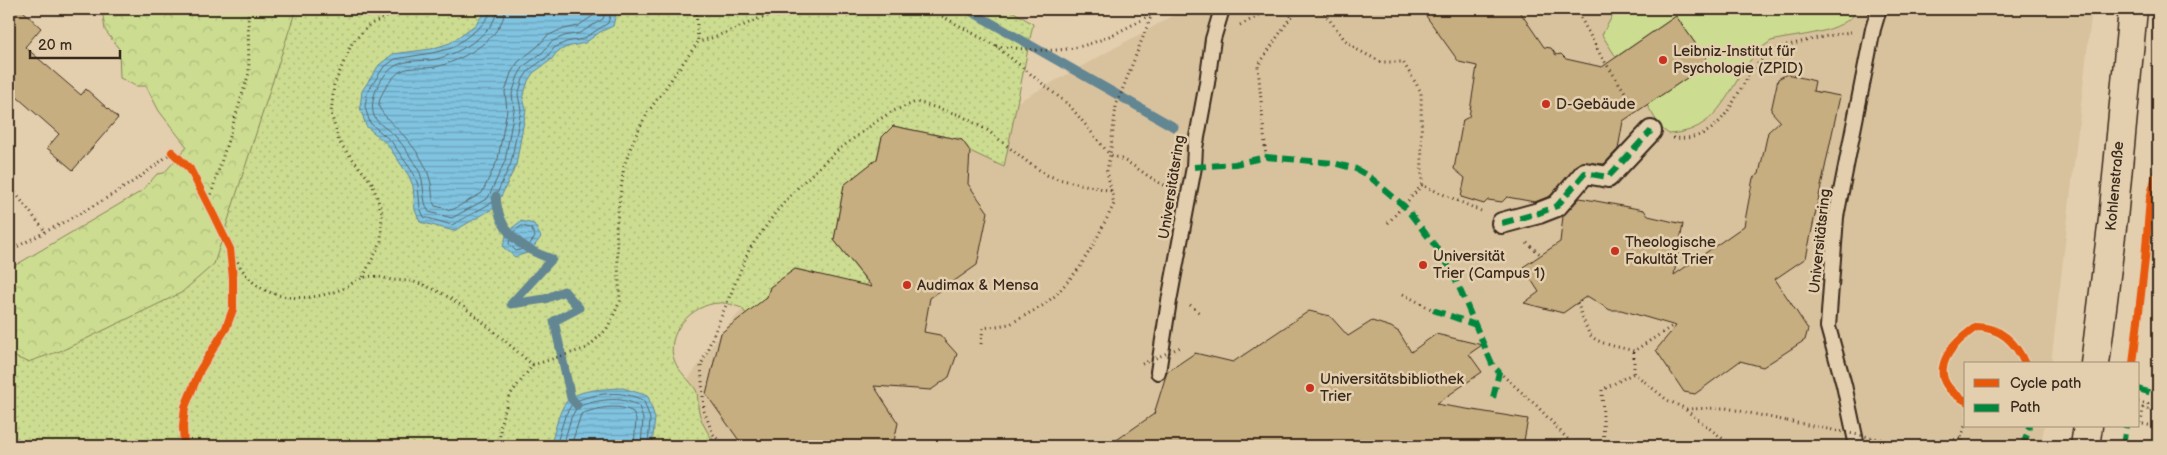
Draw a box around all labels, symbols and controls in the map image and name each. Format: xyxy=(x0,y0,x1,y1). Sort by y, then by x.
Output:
scale bar xyxy=(30,28,120,60)
text: 20 m xyxy=(38,36,72,55)
place label: Leibniz-Institut für Psychologie (ZPID) xyxy=(1673,42,1803,78)
marker: Leibniz-Institut für Psychologie (ZPID) xyxy=(1657,54,1669,66)
place label: D-Gebäude xyxy=(1556,95,1635,114)
marker: D-Gebäude xyxy=(1540,98,1552,110)
street label: Universitätsring xyxy=(1154,134,1190,240)
street label: Kohlenstraße xyxy=(2102,140,2128,232)
street label: Universitätsring xyxy=(1805,188,1835,294)
place label: Theologische Fakultät Trier xyxy=(1625,233,1716,269)
marker: Theologische Fakultät Trier xyxy=(1609,245,1621,257)
place label: Universität Trier (Campus 1) xyxy=(1433,247,1545,283)
marker: Universität Trier (Campus 1) xyxy=(1417,259,1429,271)
place label: Audimax & Mensa xyxy=(917,276,1039,295)
marker: Audimax & Mensa xyxy=(901,279,913,291)
legend xyxy=(1964,362,2140,428)
place label: Universitätsbibliothek Trier xyxy=(1320,370,1465,406)
text: Cycle path xyxy=(2010,374,2081,393)
marker: Universitätsbibliothek Trier xyxy=(1304,382,1316,394)
text: Path xyxy=(2010,398,2040,417)

